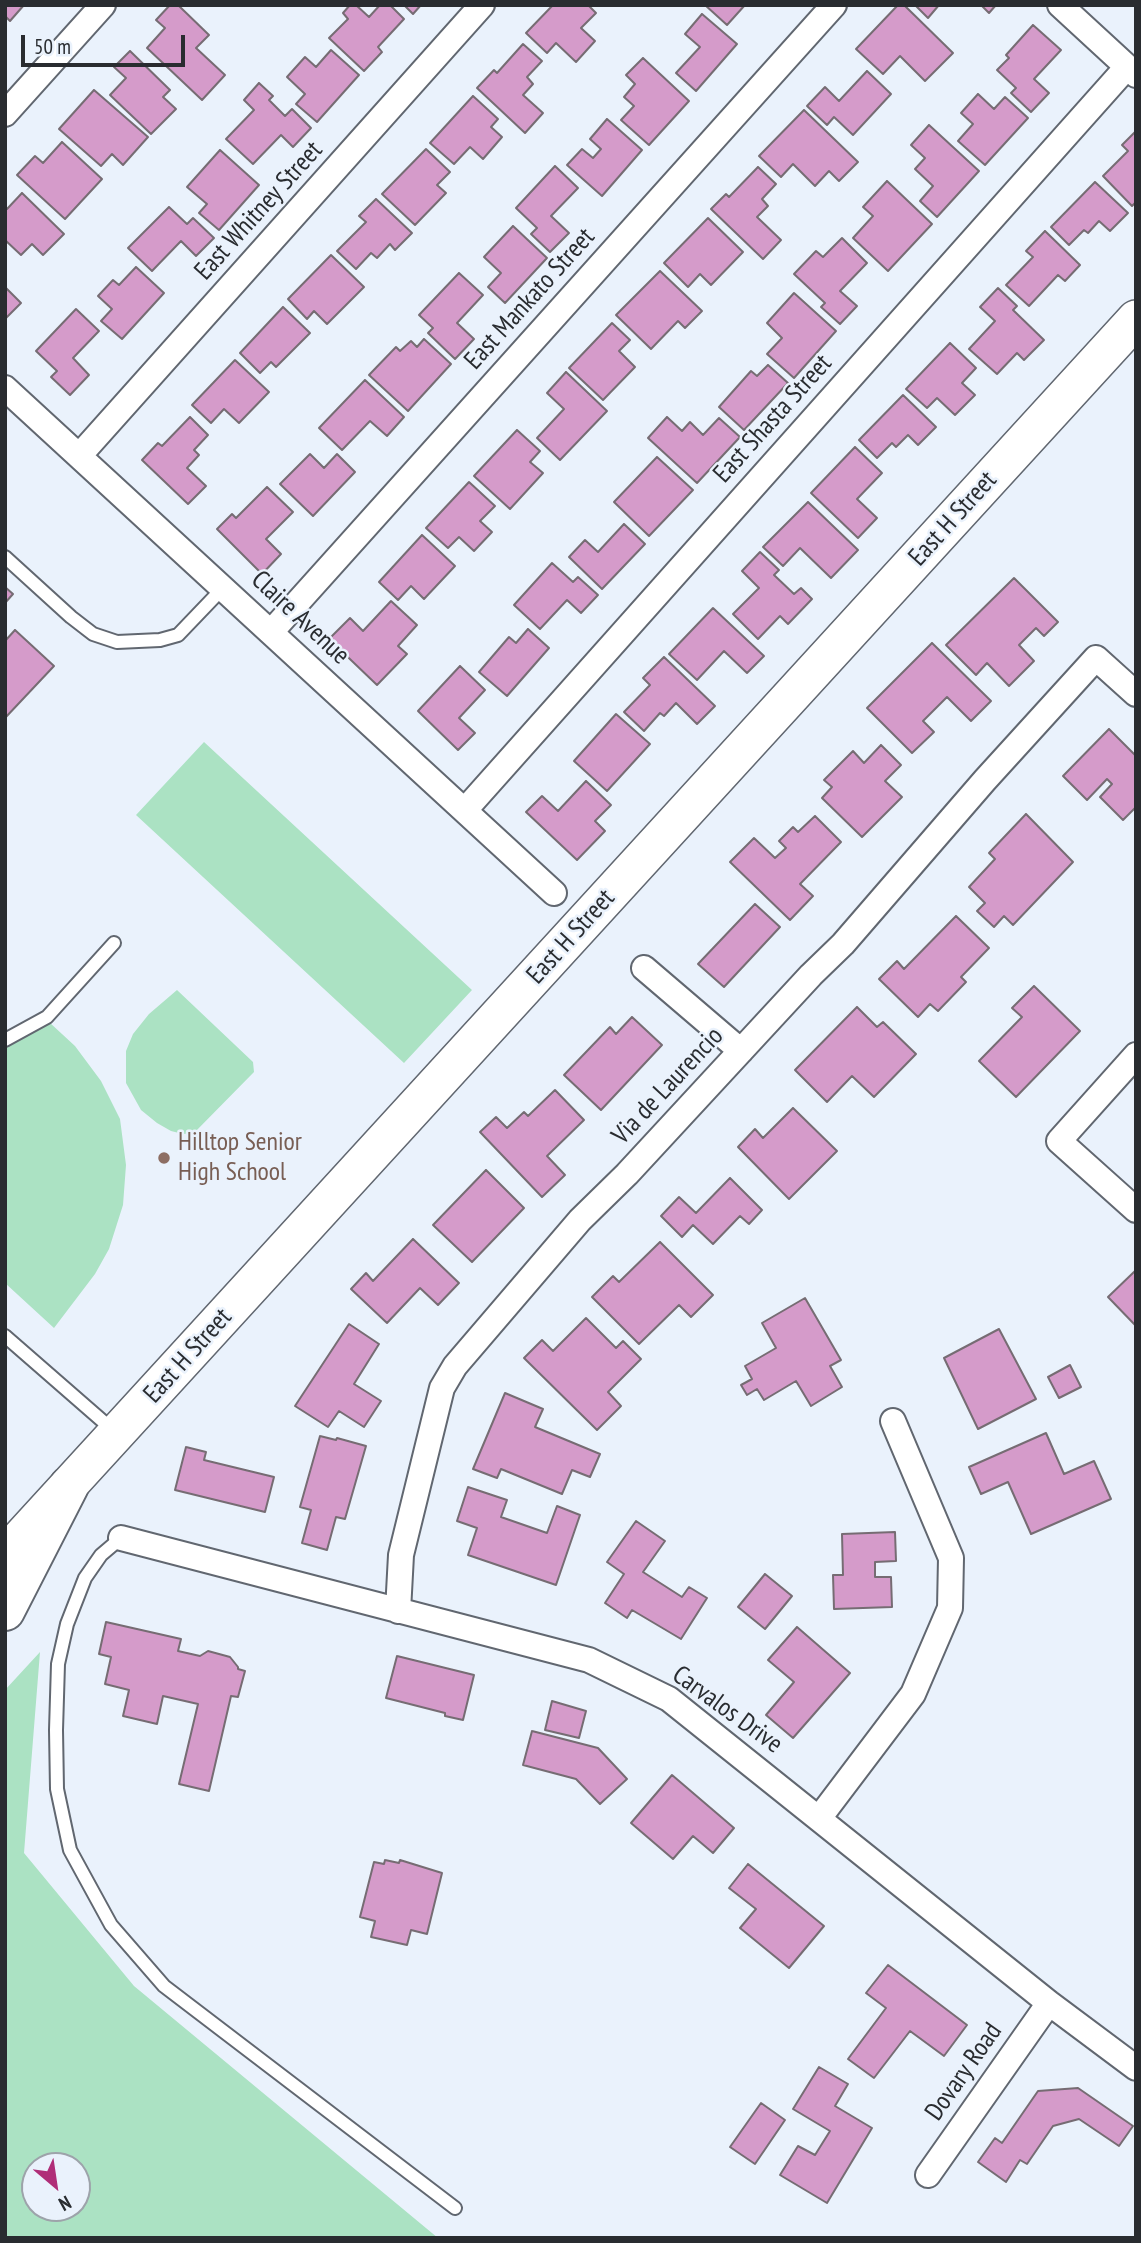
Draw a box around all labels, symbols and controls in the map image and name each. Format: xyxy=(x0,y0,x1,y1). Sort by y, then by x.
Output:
scale bar xyxy=(24,21,189,65)
text: 50 m xyxy=(34,33,71,60)
street label: East Whitney Street xyxy=(189,135,329,287)
street label: East Mankato Street xyxy=(458,222,602,376)
street label: East Shasta Street xyxy=(707,348,839,490)
street label: East H Street xyxy=(903,465,1003,573)
street label: Claire Avenue xyxy=(244,565,356,671)
street label: East H Street xyxy=(521,883,621,991)
street label: Via de Laurencio xyxy=(606,1021,730,1151)
place label: Hilltop Senior High School xyxy=(178,1127,302,1188)
marker: Hilltop Senior High School xyxy=(156,1150,172,1166)
street label: East H Street xyxy=(138,1302,238,1410)
street label: Carvalos Drive xyxy=(666,1660,788,1760)
street label: Dovary Road xyxy=(919,2017,1009,2127)
north arrow xyxy=(21,2152,91,2222)
text: N xyxy=(55,2191,76,2217)

